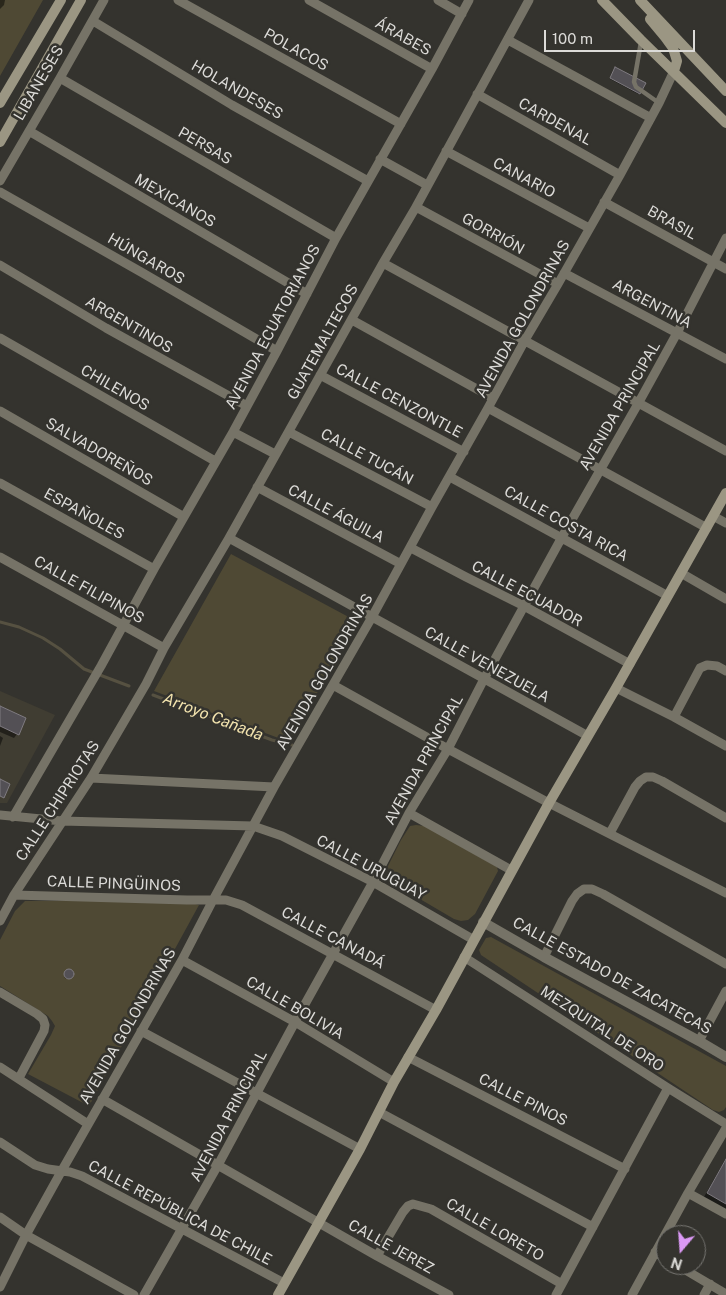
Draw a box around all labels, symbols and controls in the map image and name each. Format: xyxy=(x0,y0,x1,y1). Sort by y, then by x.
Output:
street label: ÁRABES xyxy=(372,14,434,60)
scale bar xyxy=(546,20,697,52)
street label: POLACOS xyxy=(261,25,331,75)
text: 100 m xyxy=(552,30,593,47)
street label: LIBANESES xyxy=(10,42,68,124)
street label: HOLANDESES xyxy=(188,57,286,123)
street label: CARDENAL xyxy=(515,94,595,150)
street label: PERSAS xyxy=(175,123,235,169)
street label: CANARIO xyxy=(490,154,558,202)
street label: MEXICANOS xyxy=(131,171,219,231)
street label: BRASIL xyxy=(644,202,700,244)
street label: GORRIÓN xyxy=(459,209,527,259)
street label: HÚNGAROS xyxy=(104,230,188,288)
street label: AVENIDA GOLONDRINAS xyxy=(472,237,574,401)
street label: AVENIDA ECUATORIANOS xyxy=(222,241,324,413)
street label: ARGENTINA xyxy=(609,276,695,332)
street label: GUATEMALTECOS xyxy=(284,281,362,403)
street label: ARGENTINOS xyxy=(82,293,176,357)
street label: AVENIDA PRINCIPAL xyxy=(576,338,664,474)
street label: CALLE CENZONTLE xyxy=(333,360,465,442)
street label: CHILENOS xyxy=(77,361,153,415)
street label: SALVADOREÑOS xyxy=(42,414,156,490)
street label: CALLE TUCÁN xyxy=(318,425,416,489)
street label: CALLE ÁGUILA xyxy=(285,481,387,547)
street label: CALLE COSTA RICA xyxy=(501,482,631,566)
street label: ESPAÑOLES xyxy=(41,485,127,543)
street label: CALLE FILIPINOS xyxy=(31,552,147,628)
street label: CALLE ECUADOR xyxy=(469,557,585,631)
street label: AVENIDA GOLONDRINAS xyxy=(273,591,377,753)
street label: CALLE VENEZUELA xyxy=(421,623,553,707)
water label: Arroyo Cañada xyxy=(160,689,266,745)
street label: AVENIDA PRINCIPAL xyxy=(381,692,467,828)
street label: CALLE CHIPRIOTAS xyxy=(12,737,104,865)
street label: CALLE URUGUAY xyxy=(313,832,429,904)
street label: CALLE PINGÜINOS xyxy=(47,873,181,895)
street label: CALLE CANADÁ xyxy=(278,903,388,973)
street label: CALLE ESTADO DE ZACATECAS xyxy=(509,914,715,1038)
street label: AVENIDA GOLONDRINAS xyxy=(76,945,180,1107)
street label: CALLE BOLIVIA xyxy=(243,973,347,1043)
street label: MEZQUITAL DE ORO xyxy=(537,982,667,1076)
street label: AVENIDA PRINCIPAL xyxy=(187,1047,271,1185)
street label: CALLE PINOS xyxy=(476,1070,570,1130)
street label: CALLE REPÚBLICA DE CHILE xyxy=(85,1157,275,1269)
street label: CALLE LORETO xyxy=(443,1195,547,1265)
street label: CALLE JEREZ xyxy=(345,1216,437,1278)
north arrow xyxy=(656,1225,706,1275)
text: N xyxy=(669,1254,684,1273)

